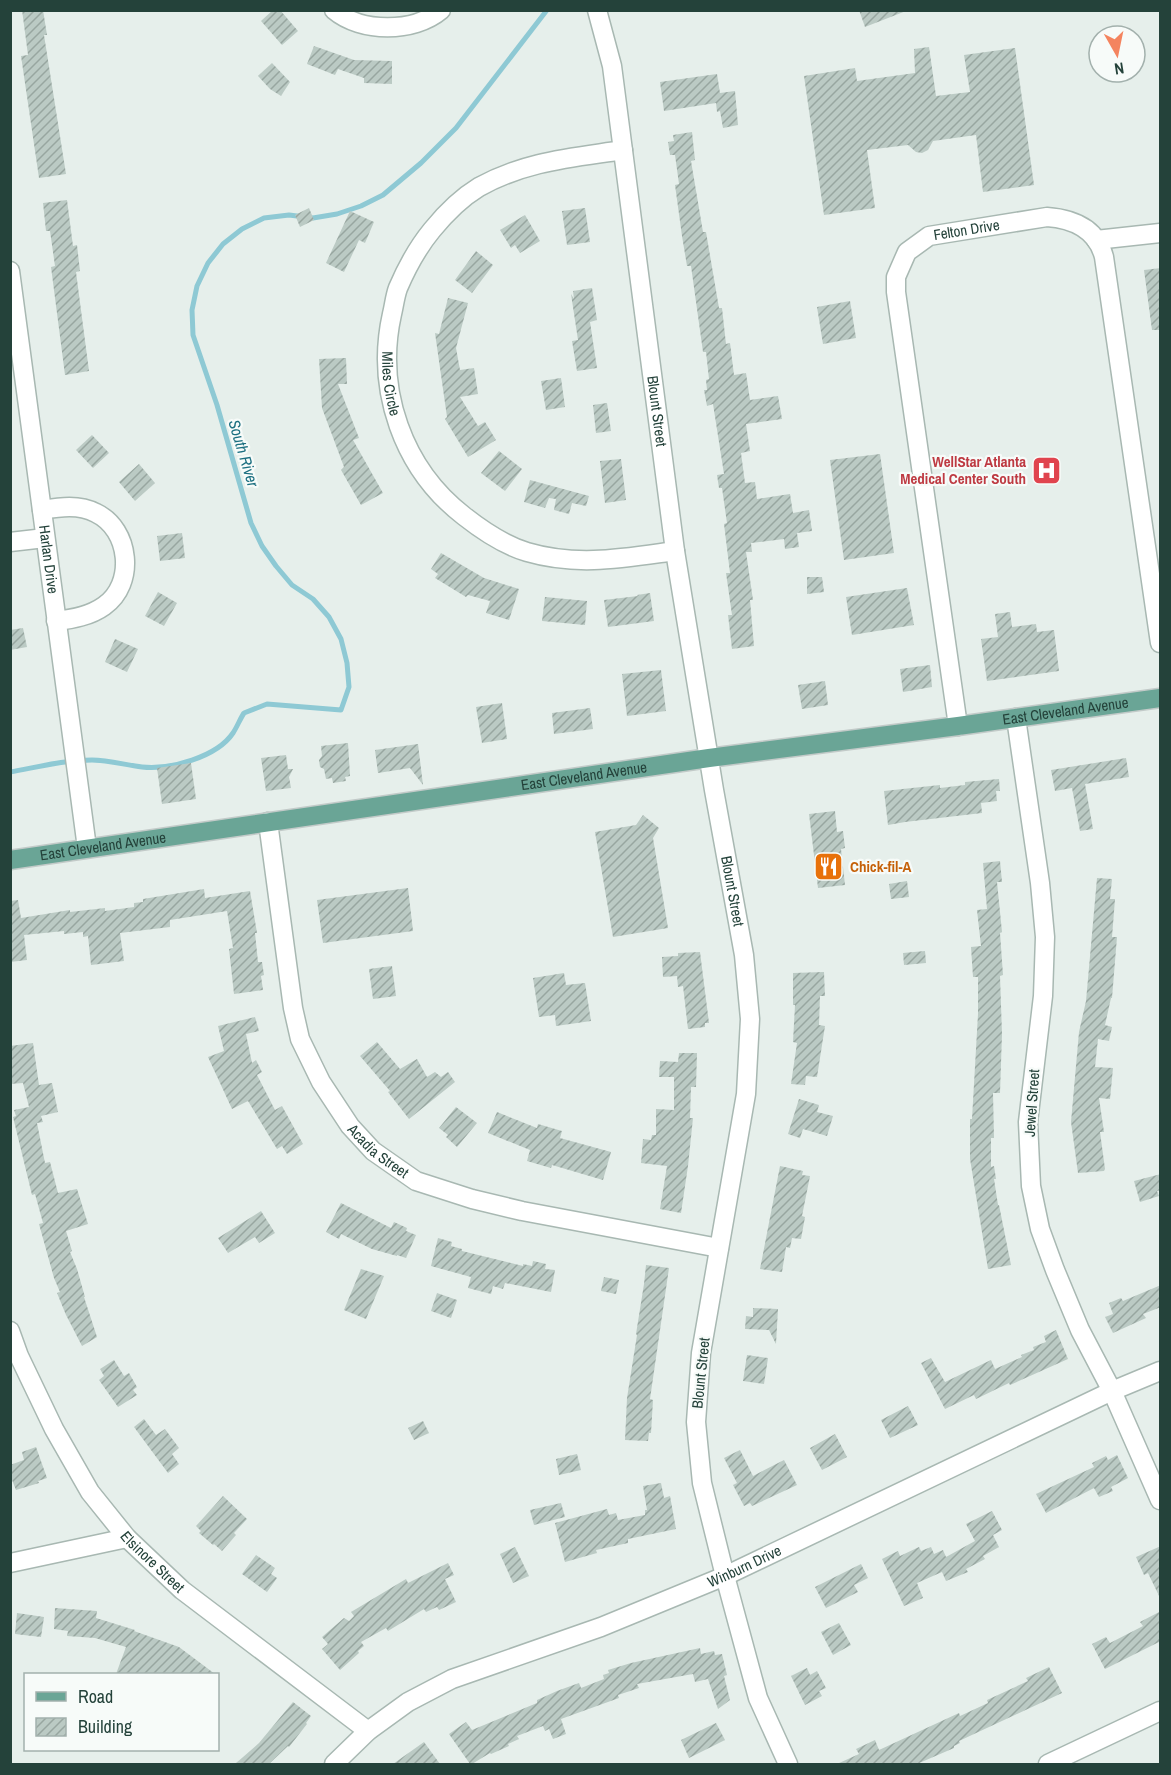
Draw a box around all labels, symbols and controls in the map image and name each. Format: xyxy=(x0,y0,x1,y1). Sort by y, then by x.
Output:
north arrow xyxy=(1087,24,1147,84)
text: N xyxy=(1113,57,1126,80)
street label: Felton Drive xyxy=(932,214,1001,245)
street label: Miles Circle xyxy=(377,351,406,418)
street label: Blount Street xyxy=(642,374,672,448)
water label: South River xyxy=(223,417,265,490)
place label: WellStar Atlanta Medical Center South xyxy=(900,451,1026,489)
hospital icon: WellStar Atlanta Medical Center South xyxy=(1031,455,1063,487)
street label: Harlan Drive xyxy=(34,524,64,595)
street label: East Cleveland Avenue xyxy=(1001,691,1130,730)
street label: East Cleveland Avenue xyxy=(519,756,648,795)
street label: East Cleveland Avenue xyxy=(39,826,167,865)
restaurant icon: Chick-fil-A xyxy=(813,851,845,883)
street label: Blount Street xyxy=(716,854,750,929)
place label: Chick-fil-A xyxy=(850,856,912,877)
street label: Jewel Street xyxy=(1019,1068,1044,1137)
street label: Acadia Street xyxy=(342,1118,414,1183)
street label: Blount Street xyxy=(686,1336,715,1409)
street label: Elsinore Street xyxy=(116,1527,190,1598)
street label: Winburn Drive xyxy=(704,1540,785,1592)
legend xyxy=(24,1673,219,1751)
text: Road xyxy=(78,1684,113,1709)
text: Building xyxy=(78,1714,133,1739)

